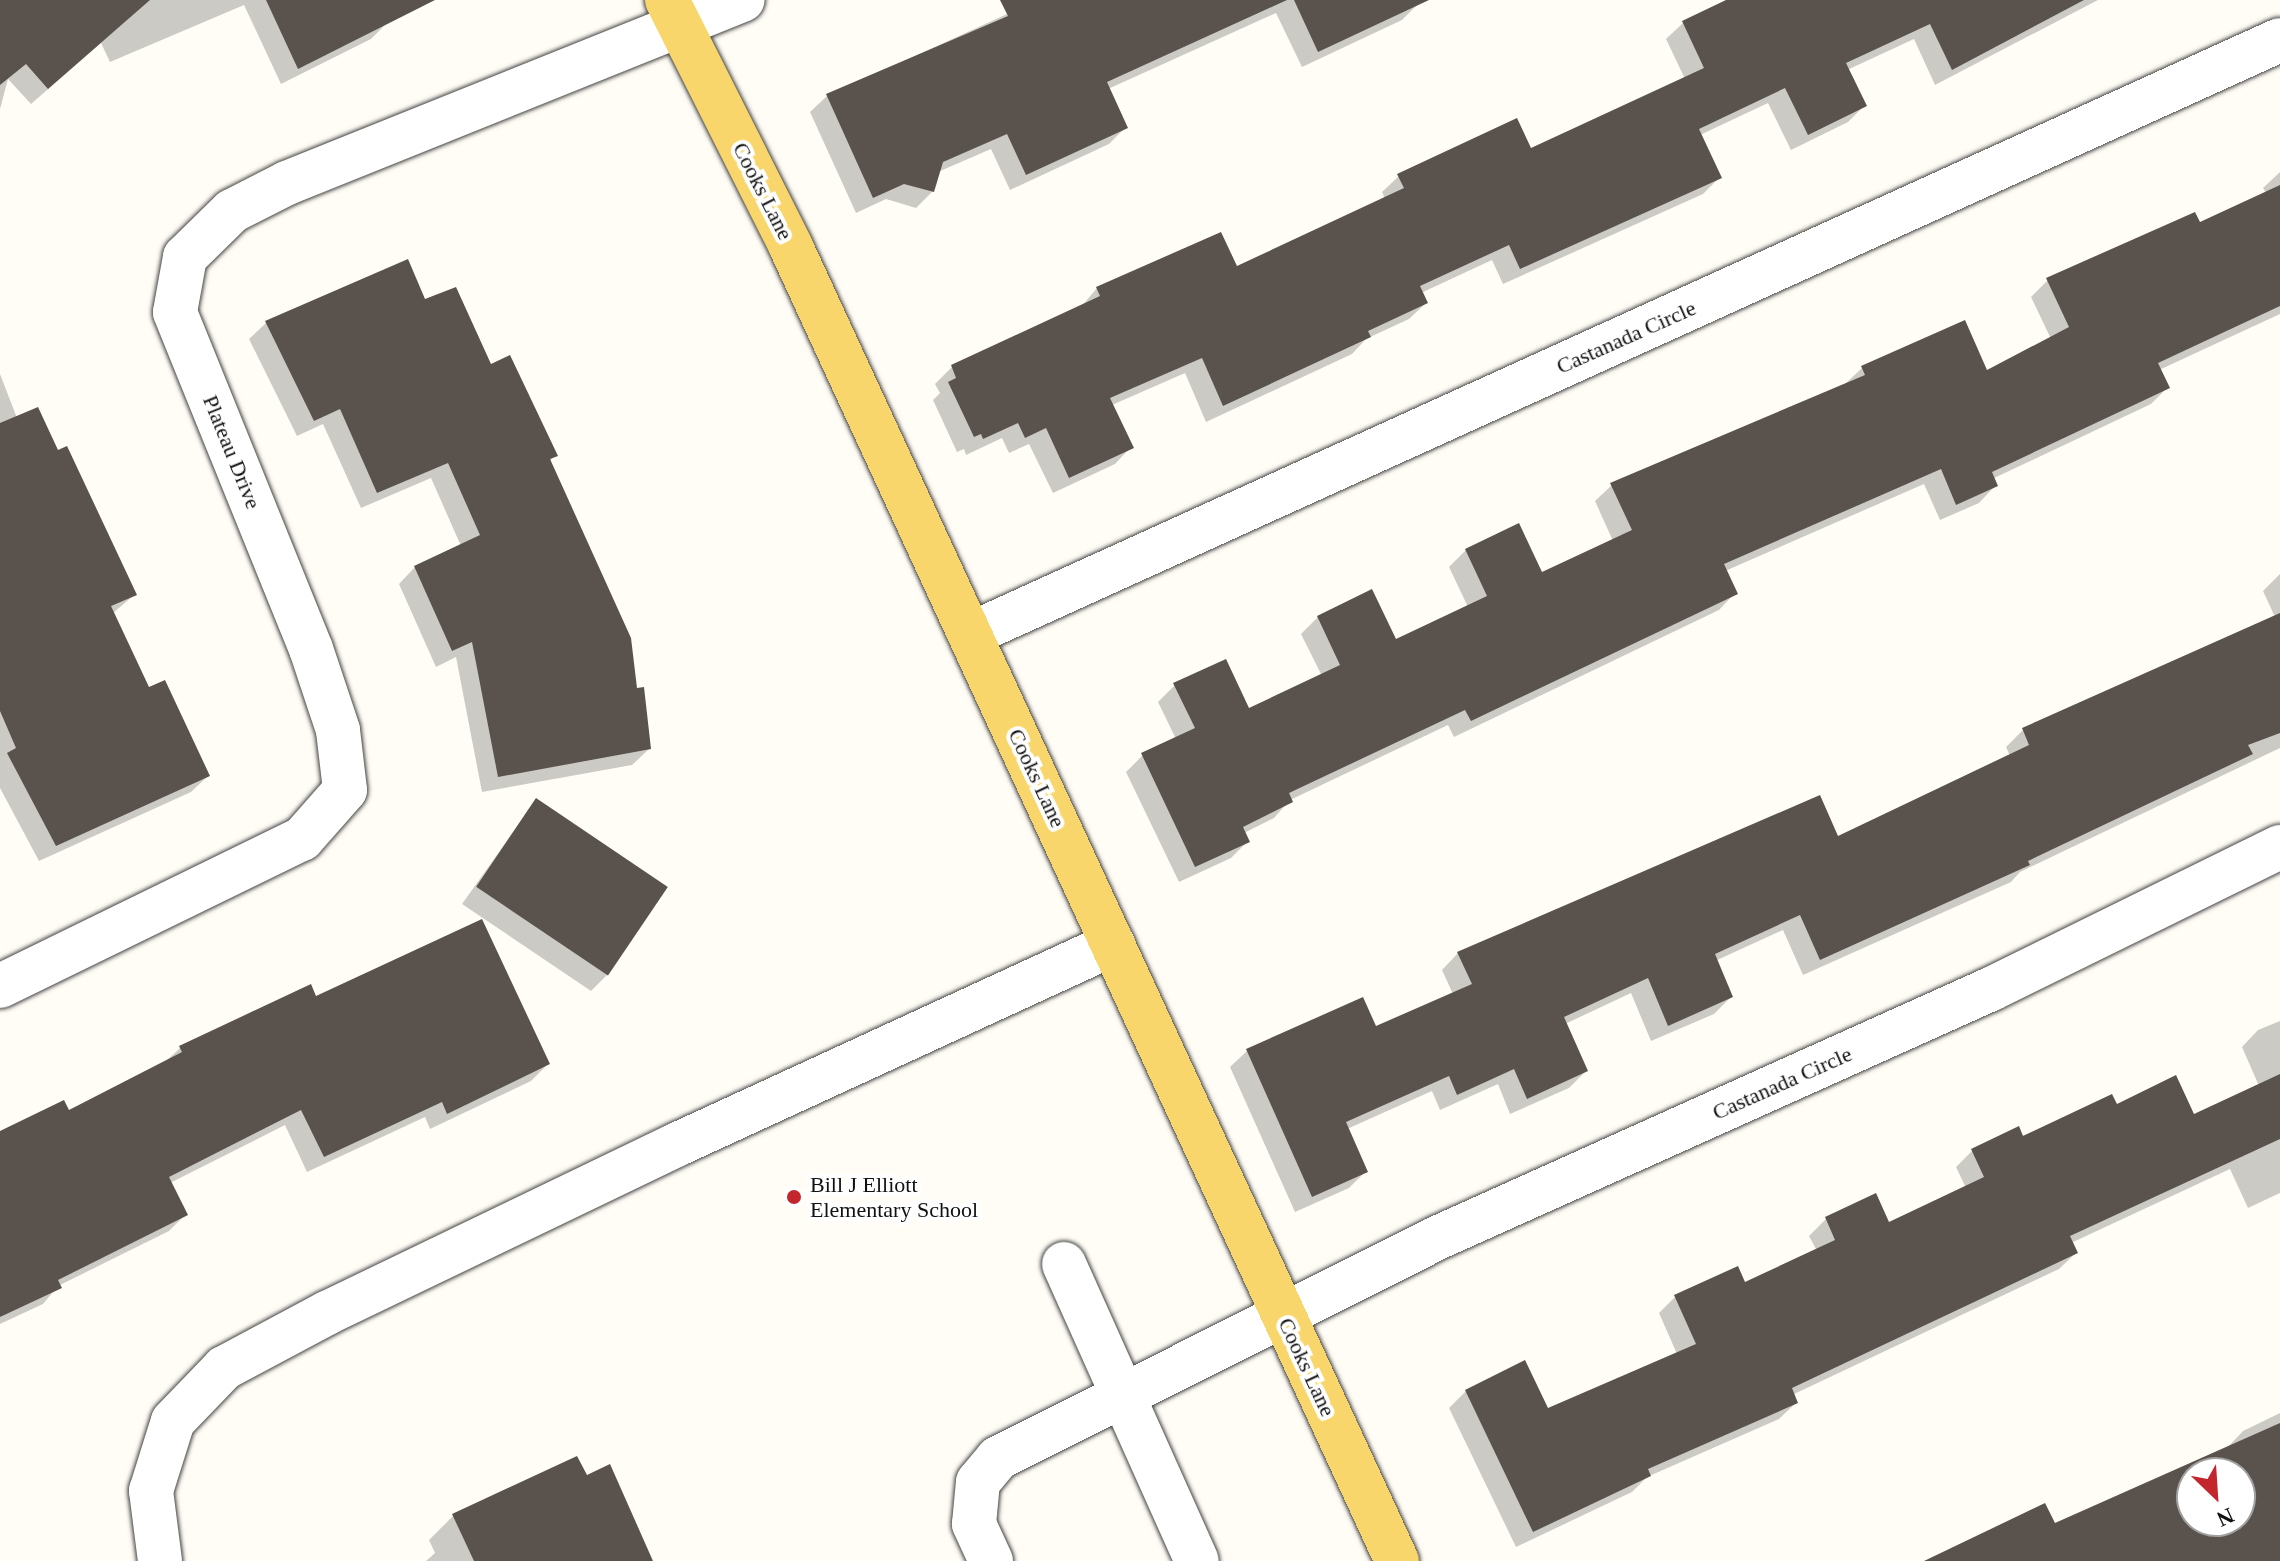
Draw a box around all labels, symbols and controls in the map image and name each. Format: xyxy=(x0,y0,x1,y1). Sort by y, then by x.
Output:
street label: Cooks Lane xyxy=(727,138,799,244)
street label: Castanada Circle xyxy=(1552,295,1700,379)
street label: Plateau Drive xyxy=(197,391,267,513)
street label: Cooks Lane xyxy=(1003,725,1071,831)
street label: Castanada Circle xyxy=(1708,1041,1856,1125)
place label: Bill J Elliott Elementary School xyxy=(810,1171,978,1222)
marker: Bill J Elliott Elementary School xyxy=(785,1188,803,1206)
street label: Cooks Lane xyxy=(1273,1314,1341,1420)
north arrow xyxy=(2176,1457,2256,1537)
text: N xyxy=(2213,1503,2238,1532)

